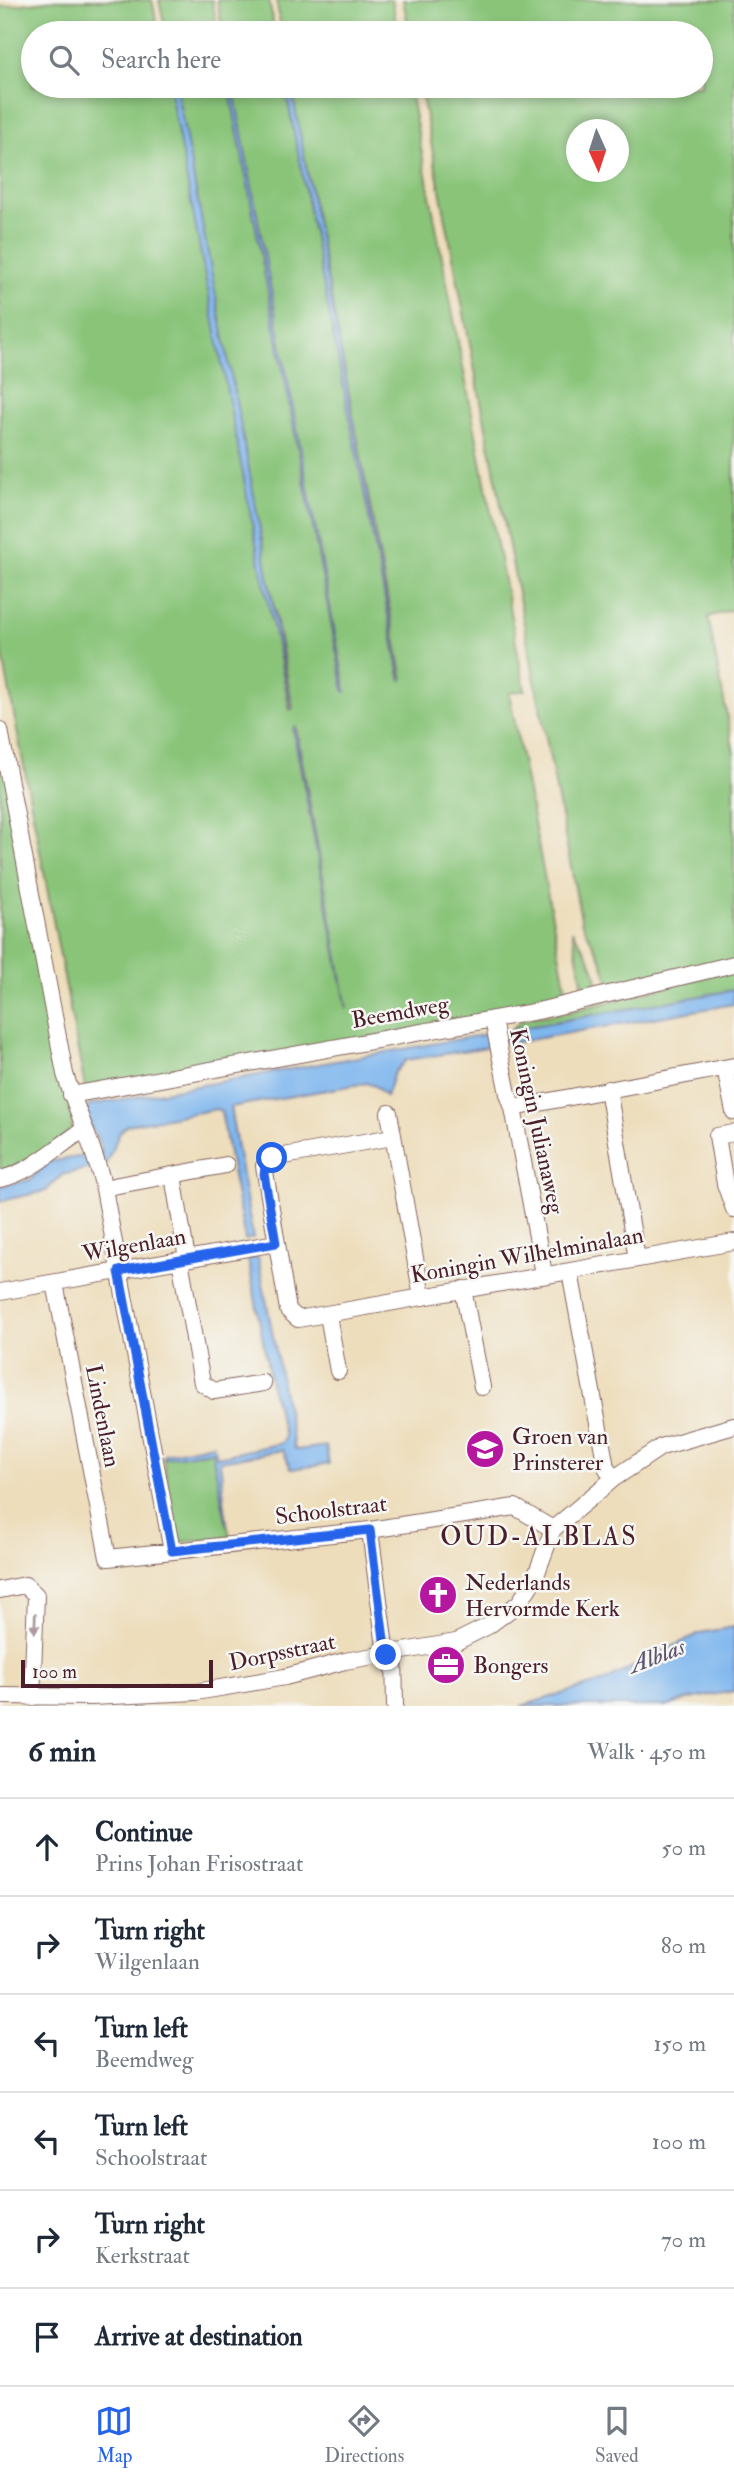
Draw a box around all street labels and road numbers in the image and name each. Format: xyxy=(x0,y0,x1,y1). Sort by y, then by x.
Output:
street label: Beemdweg xyxy=(349,989,452,1035)
street label: Koningin Julianaweg xyxy=(503,1026,571,1217)
street label: Koningin Wilhelminalaan xyxy=(408,1220,646,1290)
street label: Wilgenlaan xyxy=(79,1222,188,1269)
street label: Lindenlaan xyxy=(79,1362,127,1470)
street label: Schoolstraat xyxy=(273,1489,389,1531)
street label: Dorpsstraat xyxy=(226,1627,338,1678)

